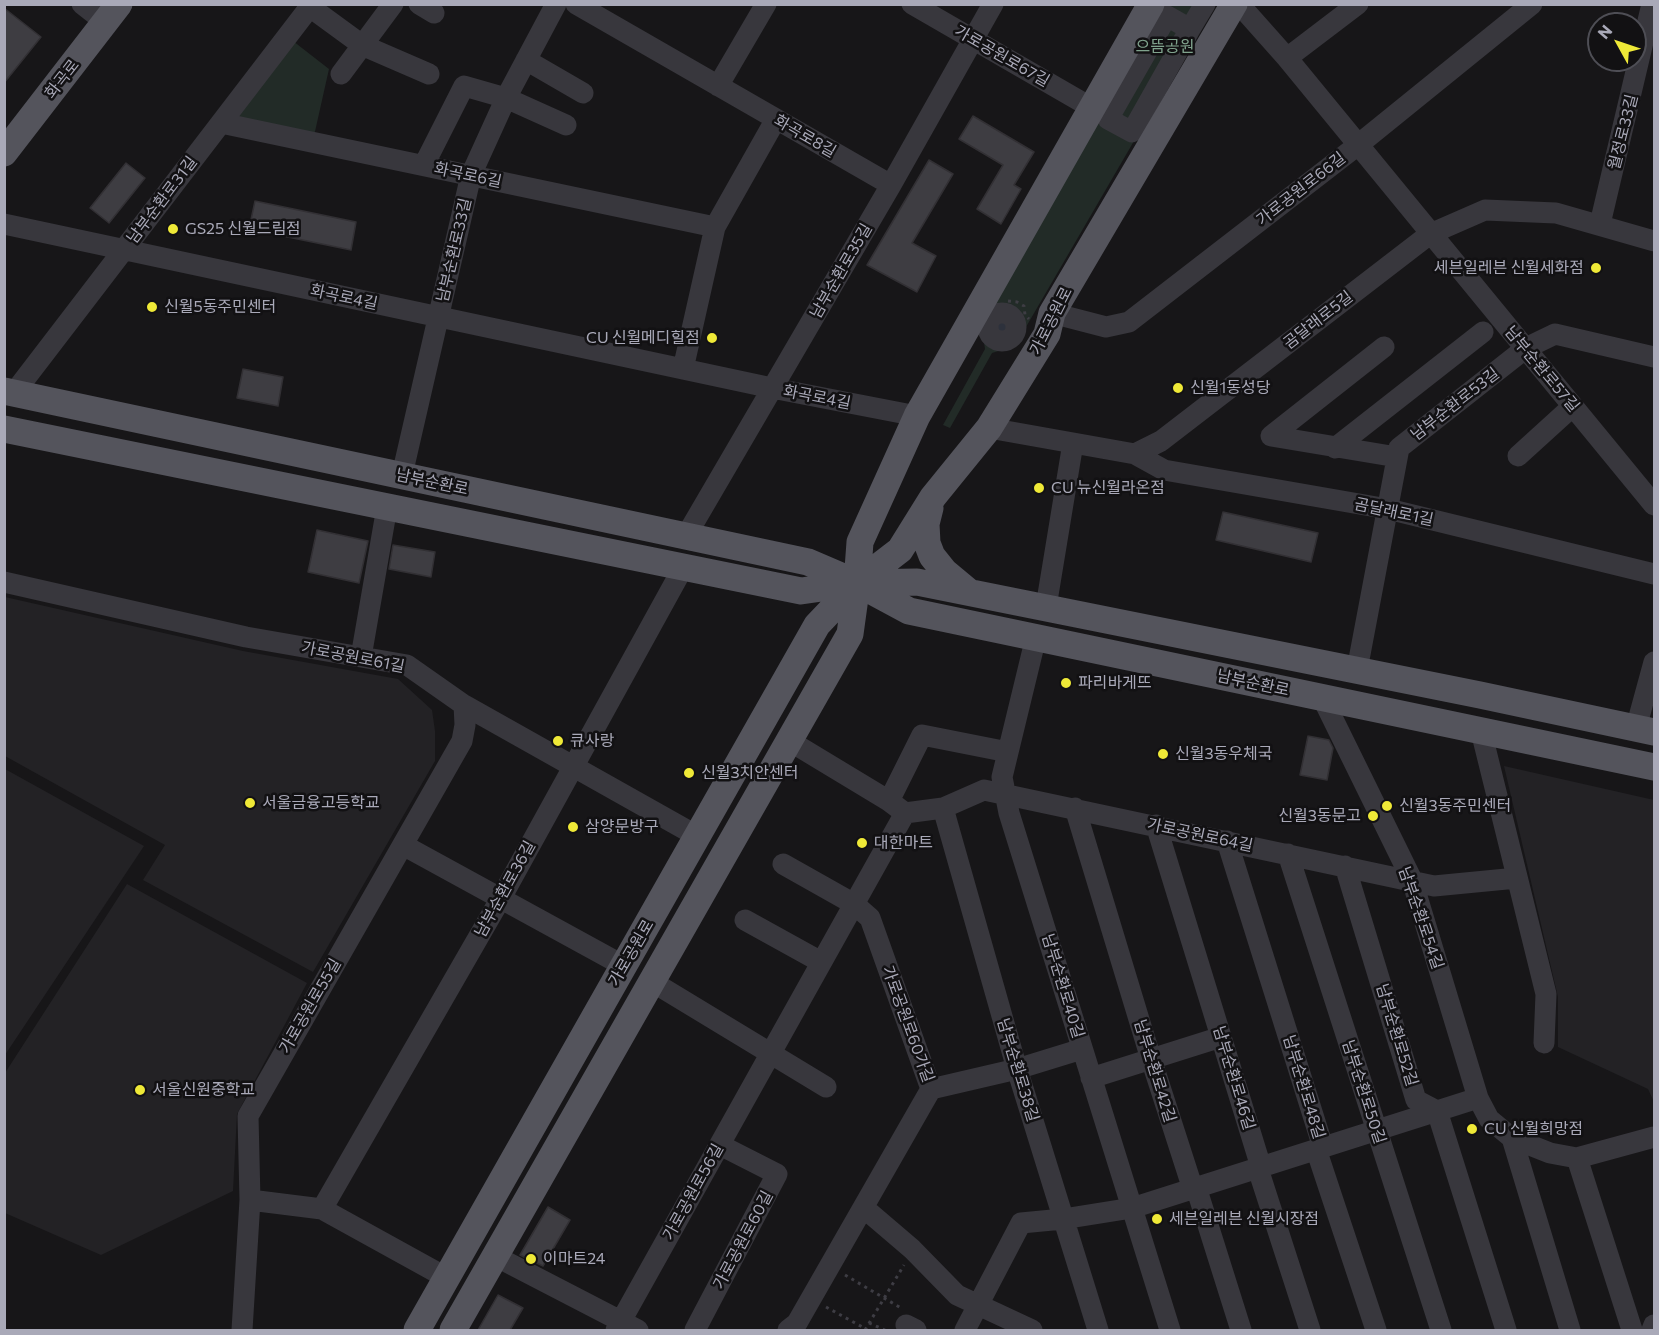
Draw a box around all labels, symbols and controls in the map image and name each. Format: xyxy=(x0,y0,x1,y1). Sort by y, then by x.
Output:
north arrow xyxy=(1587,12,1647,72)
street label: 가로공원로67길 xyxy=(951,21,1053,91)
text: N xyxy=(1593,21,1615,42)
park label: 으뜸공원 xyxy=(1136,37,1194,57)
street label: 화곡로 xyxy=(41,56,83,102)
street label: 월정로33길 xyxy=(1604,92,1642,172)
street label: 화곡로8길 xyxy=(770,111,840,161)
street label: 가로공원로66길 xyxy=(1253,148,1349,230)
street label: 남부순환로31길 xyxy=(123,153,201,247)
street label: 화곡로6길 xyxy=(432,158,504,192)
street label: 남부순환로33길 xyxy=(433,196,475,304)
place label: GS25 신월드림점 xyxy=(185,219,301,239)
street label: 남부순환로35길 xyxy=(806,220,876,322)
marker: GS25 신월드림점 xyxy=(166,222,180,236)
place label: 세븐일레븐 신월세화점 xyxy=(1434,258,1584,278)
marker: 세븐일레븐 신월세화점 xyxy=(1589,261,1603,275)
street label: 화곡로4길 xyxy=(309,280,379,314)
street label: 가로공원로 xyxy=(1026,284,1076,358)
street label: 곰달래로5길 xyxy=(1279,287,1357,353)
place label: 신월5동주민센터 xyxy=(164,297,276,317)
marker: 신월5동주민센터 xyxy=(145,300,159,314)
street label: 남부순환로57길 xyxy=(1501,322,1583,416)
place label: CU 신월메디힐점 xyxy=(586,328,700,348)
marker: CU 신월메디힐점 xyxy=(705,331,719,345)
street label: 남부순환로53길 xyxy=(1407,364,1503,444)
place label: 신월1동성당 xyxy=(1190,378,1270,398)
street label: 화곡로4길 xyxy=(782,381,852,413)
marker: 신월1동성당 xyxy=(1171,381,1185,395)
street label: 남부순환로 xyxy=(394,465,470,499)
place label: CU 뉴신월라온점 xyxy=(1051,478,1165,498)
marker: CU 뉴신월라온점 xyxy=(1032,481,1046,495)
street label: 곰달래로1길 xyxy=(1353,494,1435,530)
street label: 가로공원로61길 xyxy=(300,638,406,676)
street label: 남부순환로 xyxy=(1215,666,1291,700)
place label: 파리바게뜨 xyxy=(1078,673,1152,693)
marker: 파리바게뜨 xyxy=(1059,676,1073,690)
place label: 큐사랑 xyxy=(570,731,614,751)
marker: 큐사랑 xyxy=(551,734,565,748)
place label: 신월3동우체국 xyxy=(1175,744,1272,764)
marker: 신월3동우체국 xyxy=(1156,747,1170,761)
place label: 신월3치안센터 xyxy=(701,763,798,783)
marker: 신월3치안센터 xyxy=(682,766,696,780)
place label: 서울금융고등학교 xyxy=(262,793,380,813)
marker: 서울금융고등학교 xyxy=(243,796,257,810)
place label: 신월3동주민센터 xyxy=(1399,796,1511,816)
marker: 신월3동주민센터 xyxy=(1380,799,1394,813)
place label: 신월3동문고 xyxy=(1278,806,1361,826)
marker: 신월3동문고 xyxy=(1366,809,1380,823)
street label: 가로공원로64길 xyxy=(1145,814,1255,856)
place label: 삼양문방구 xyxy=(585,817,659,837)
marker: 삼양문방구 xyxy=(566,820,580,834)
place label: 대한마트 xyxy=(874,833,933,853)
marker: 대한마트 xyxy=(855,836,869,850)
street label: 남부순환로36길 xyxy=(471,837,539,941)
street label: 남부순환로54길 xyxy=(1394,864,1448,972)
street label: 가로공원로 xyxy=(604,916,658,990)
street label: 남부순환로40길 xyxy=(1038,931,1088,1041)
street label: 가로공원로55길 xyxy=(275,955,345,1057)
street label: 가로공원로60가길 xyxy=(878,963,938,1085)
street label: 남부순환로52길 xyxy=(1372,981,1422,1089)
street label: 남부순환로38길 xyxy=(993,1016,1043,1124)
street label: 남부순환로42길 xyxy=(1130,1017,1180,1125)
street label: 남부순환로46길 xyxy=(1209,1024,1259,1132)
street label: 남부순환로48길 xyxy=(1279,1033,1329,1141)
street label: 남부순환로50길 xyxy=(1338,1038,1390,1146)
place label: 서울신원중학교 xyxy=(152,1080,255,1100)
marker: 서울신원중학교 xyxy=(133,1083,147,1097)
place label: CU 신월희망점 xyxy=(1484,1119,1583,1139)
marker: CU 신월희망점 xyxy=(1465,1122,1479,1136)
street label: 가로공원로56길 xyxy=(659,1140,727,1244)
street label: 가로공원로60길 xyxy=(709,1188,777,1292)
place label: 세븐일레븐 신월시장점 xyxy=(1169,1209,1319,1229)
marker: 세븐일레븐 신월시장점 xyxy=(1150,1212,1164,1226)
place label: 이마트24 xyxy=(543,1249,605,1269)
marker: 이마트24 xyxy=(524,1252,538,1266)

